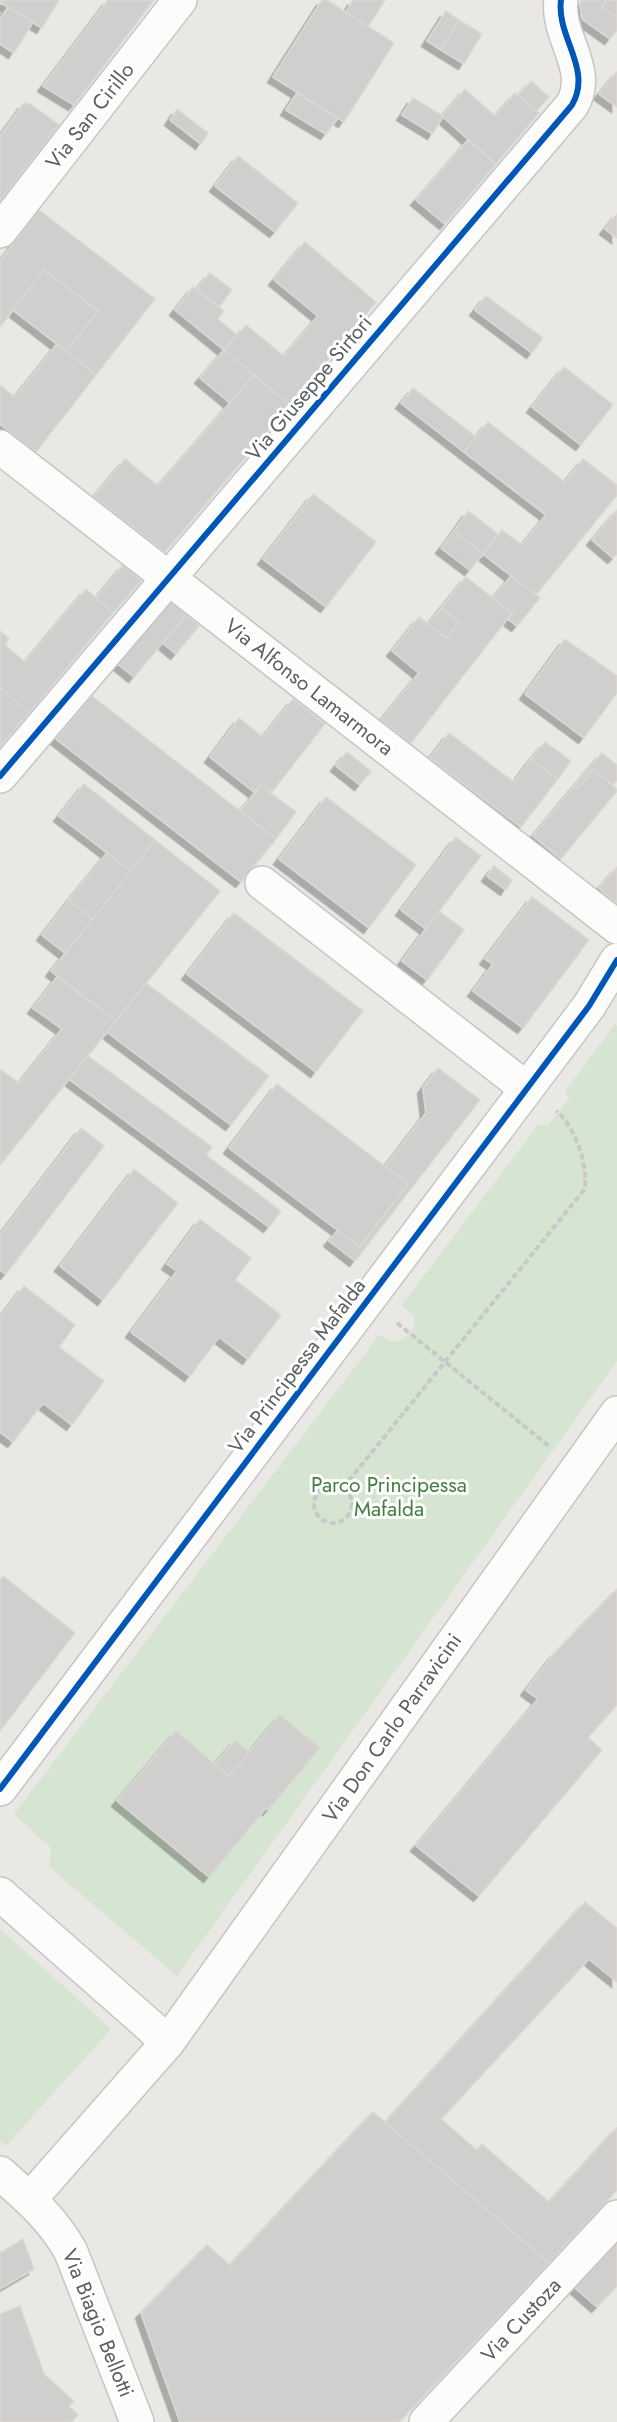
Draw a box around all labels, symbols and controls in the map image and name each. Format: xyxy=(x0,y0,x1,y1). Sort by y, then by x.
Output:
street label: Via San Cirillo xyxy=(39,56,141,176)
street label: Via Giuseppe Sirtori xyxy=(239,309,379,467)
street label: Via Alfonso Lamarmora xyxy=(218,611,400,763)
street label: Via Principessa Mafalda xyxy=(221,1272,373,1460)
park label: Parco Principessa Mafalda xyxy=(311,1470,467,1524)
street label: Via Don Carlo Parravicini xyxy=(315,1627,469,1829)
street label: Via Biagio Bellotti xyxy=(55,2244,141,2402)
street label: Via Custoza xyxy=(474,2271,568,2369)

